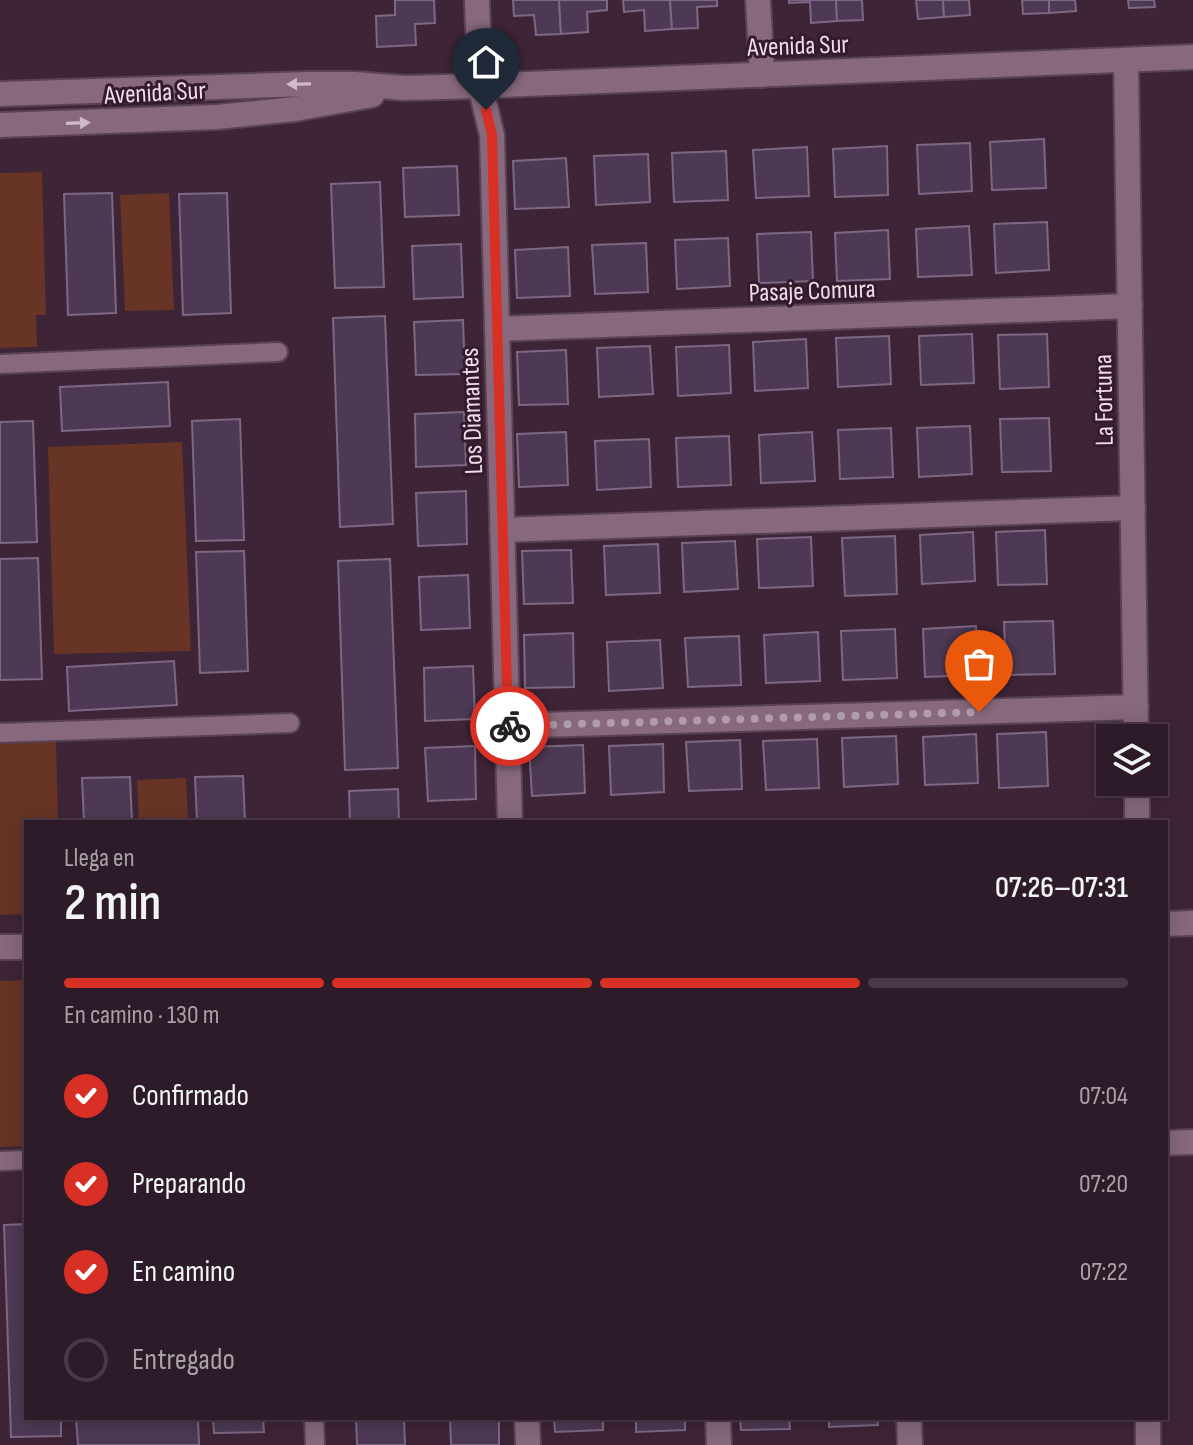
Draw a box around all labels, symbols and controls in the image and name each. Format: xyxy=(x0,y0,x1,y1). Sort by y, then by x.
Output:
pin xyxy=(452,28,520,110)
street label: Avenida Sur xyxy=(746,29,850,64)
icon: home xyxy=(464,40,508,84)
street label: Avenida Sur xyxy=(103,75,207,112)
one-way arrow xyxy=(286,78,311,90)
one-way arrow xyxy=(66,117,91,130)
street label: Pasaje Comura xyxy=(748,274,876,309)
street label: Los Diamantes xyxy=(455,347,490,475)
street label: La Fortuna xyxy=(1088,354,1121,446)
pin xyxy=(945,630,1013,712)
icon: bag xyxy=(957,642,1001,686)
courier xyxy=(470,686,550,766)
icon: bike xyxy=(488,704,532,748)
map controls xyxy=(1096,724,1168,796)
button: layers xyxy=(1096,724,1168,796)
text: Llega en xyxy=(64,843,135,874)
text: 07:26–07:31 xyxy=(995,870,1128,906)
text: 2 min xyxy=(64,872,161,935)
text: En camino · 130 m xyxy=(64,1000,219,1031)
icon: check xyxy=(64,1074,108,1118)
text: Confirmado xyxy=(132,1078,249,1114)
text: 07:04 xyxy=(1079,1081,1128,1112)
icon: check xyxy=(64,1162,108,1206)
text: Preparando xyxy=(132,1166,246,1202)
text: 07:20 xyxy=(1079,1169,1128,1200)
icon: check xyxy=(64,1250,108,1294)
text: En camino xyxy=(132,1254,235,1290)
text: 07:22 xyxy=(1080,1257,1128,1288)
text: Entregado xyxy=(132,1342,235,1378)

